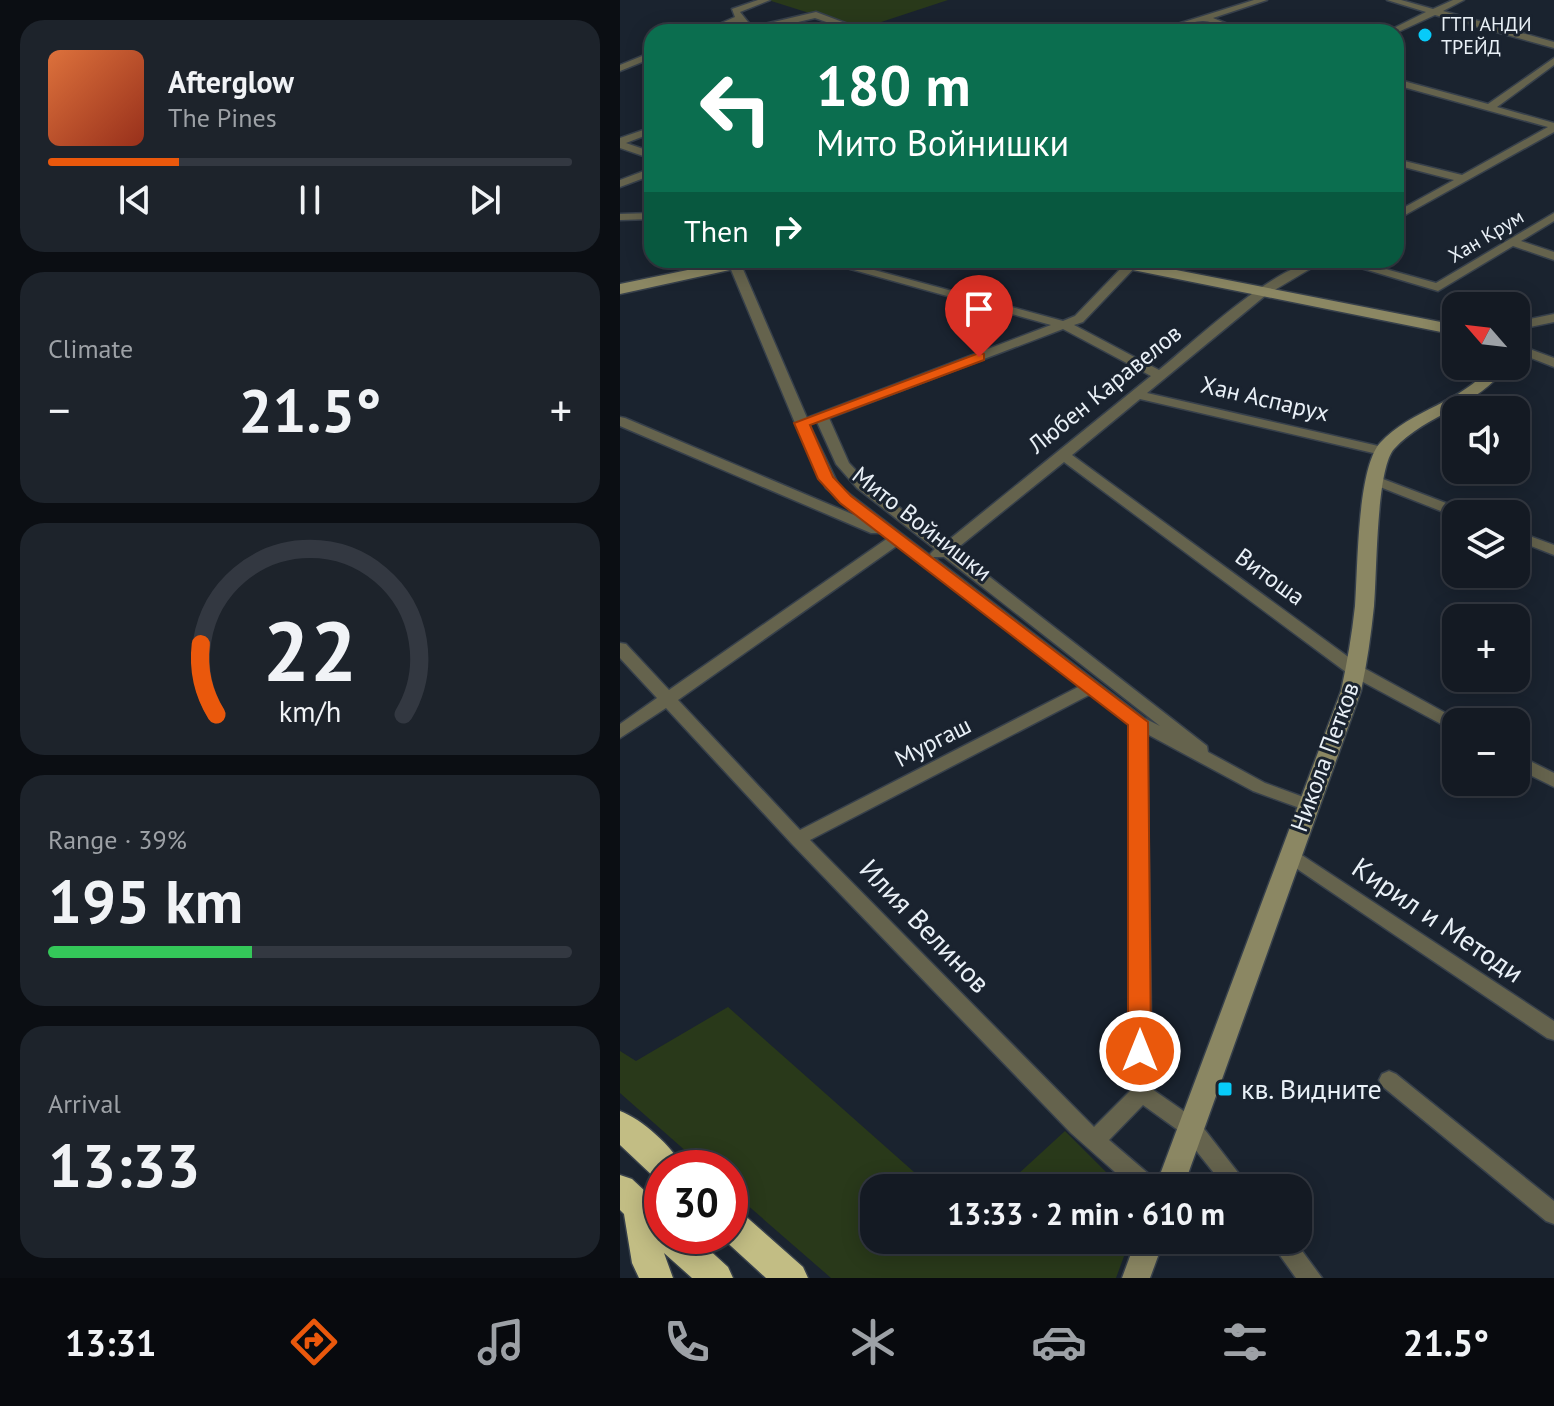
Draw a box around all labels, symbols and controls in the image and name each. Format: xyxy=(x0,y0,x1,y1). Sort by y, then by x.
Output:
place label: ГТП АНДИ ТРЕЙД xyxy=(1441,11,1532,60)
marker: ГТП АНДИ ТРЕЙД xyxy=(1416,26,1434,44)
text: 180 m xyxy=(816,49,971,121)
icon: left xyxy=(684,56,788,160)
text: Afterglow xyxy=(168,62,294,101)
text: The Pines xyxy=(168,101,277,134)
text: Мито Войнишки xyxy=(816,119,1069,166)
icon: previous xyxy=(113,178,157,222)
icon: pause xyxy=(288,178,332,222)
icon: next xyxy=(463,178,507,222)
street label: Хан Крум xyxy=(1444,203,1528,269)
icon: right xyxy=(765,208,809,252)
text: Then xyxy=(684,211,749,250)
pin xyxy=(945,275,1013,357)
icon: arrive xyxy=(957,287,1001,331)
north arrow xyxy=(1442,292,1530,380)
map controls xyxy=(1442,292,1530,796)
street label: Любен Каравелов xyxy=(1021,317,1188,461)
text: Climate xyxy=(48,332,133,365)
street label: Хан Аспарух xyxy=(1198,369,1332,428)
text: 21.5° xyxy=(238,371,382,449)
text: − xyxy=(48,381,70,438)
text: + xyxy=(550,381,572,438)
button: sound xyxy=(1442,396,1530,484)
street label: Мито Войнишки xyxy=(846,459,998,588)
button: layers xyxy=(1442,500,1530,588)
street label: Витоша xyxy=(1229,541,1311,612)
text: 22 xyxy=(263,596,357,704)
button: + xyxy=(1442,604,1530,692)
street label: Никола Петков xyxy=(1283,678,1366,836)
text: km/h xyxy=(279,693,341,730)
button: − xyxy=(1442,708,1530,796)
street label: Мургаш xyxy=(889,709,976,774)
text: Range · 39% xyxy=(48,823,187,856)
street label: Кирил и Методи xyxy=(1345,848,1531,991)
street label: Илия Велинов xyxy=(852,851,999,1001)
text: 195 km xyxy=(48,862,243,940)
position arrow xyxy=(1098,1009,1182,1093)
place label: кв. Видните xyxy=(1241,1070,1382,1107)
marker: кв. Видните xyxy=(1216,1080,1234,1098)
text: Arrival xyxy=(48,1087,121,1120)
text: 13:33 xyxy=(48,1126,200,1204)
speed limit sign: 30 xyxy=(644,1150,748,1254)
text: 13:33 · 2 min · 610 m xyxy=(947,1194,1225,1233)
icon: directions xyxy=(286,1314,342,1370)
icon: music xyxy=(473,1314,529,1370)
icon: phone xyxy=(659,1314,715,1370)
icon: climate xyxy=(845,1314,901,1370)
icon: car xyxy=(1031,1314,1087,1370)
icon: filters xyxy=(1217,1314,1273,1370)
text: 13:31 xyxy=(65,1319,156,1366)
text: 21.5° xyxy=(1403,1319,1489,1366)

